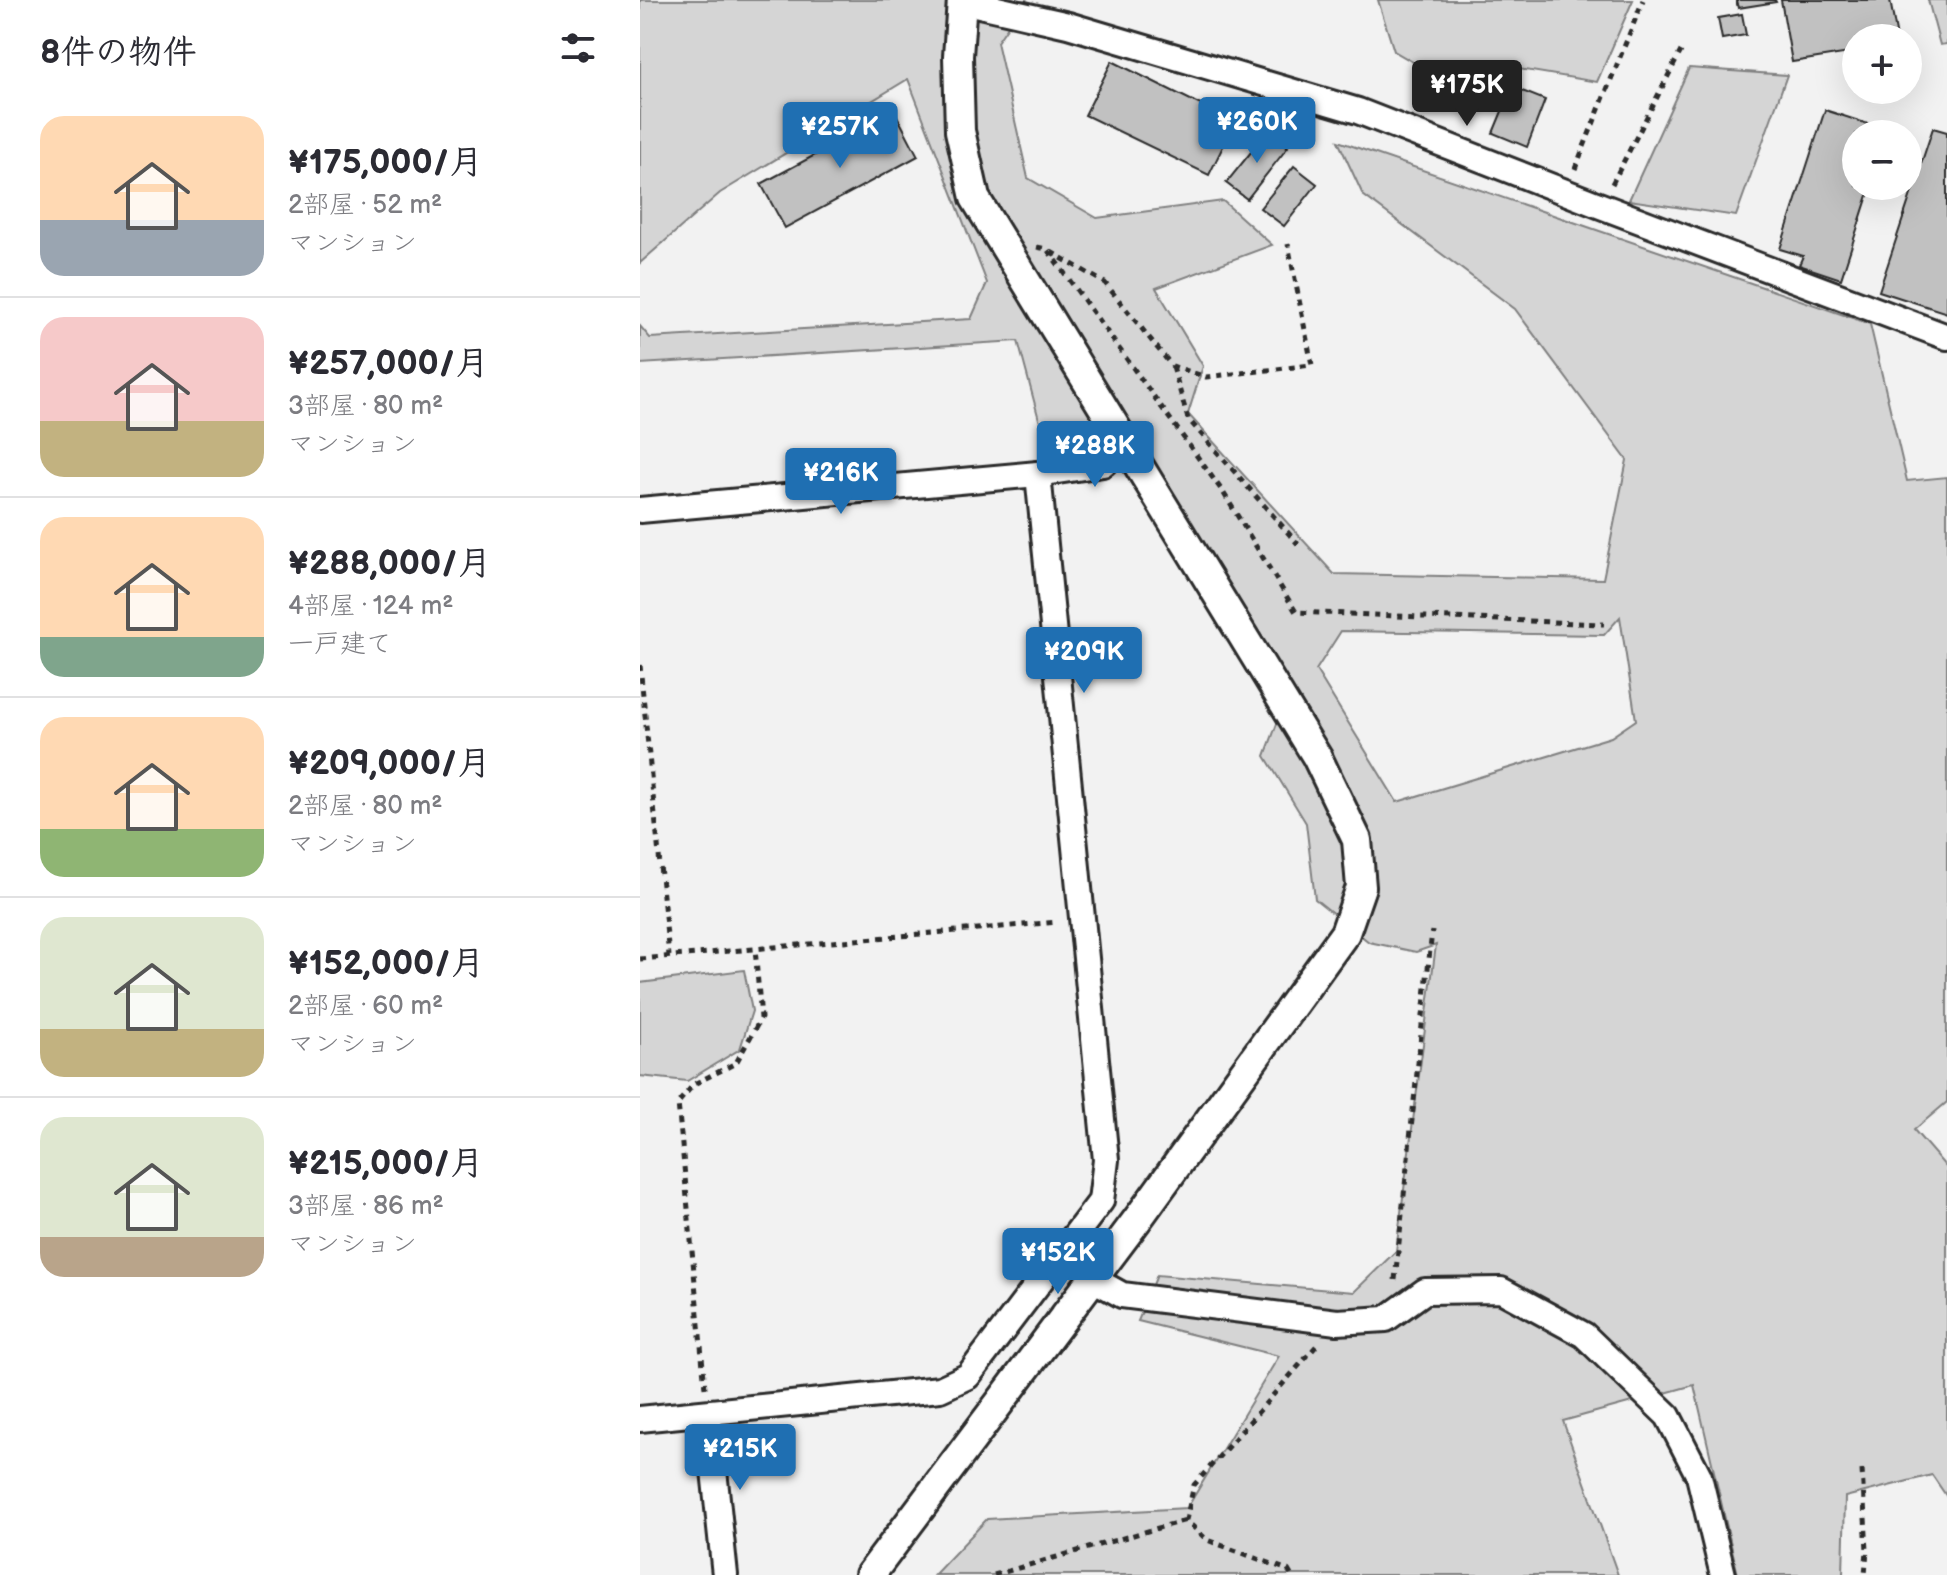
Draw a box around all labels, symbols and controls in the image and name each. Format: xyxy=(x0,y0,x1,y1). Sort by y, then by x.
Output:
map controls xyxy=(1842,24,1922,200)
button: + xyxy=(1842,24,1922,104)
icon: filters xyxy=(556,26,600,70)
text: 8件の物件 xyxy=(40,32,196,73)
pin: ¥175K xyxy=(1411,60,1523,128)
text: ¥175K xyxy=(1430,70,1504,101)
pin: ¥260K xyxy=(1201,97,1313,165)
pin: ¥257K xyxy=(784,102,896,170)
text: ¥260K xyxy=(1216,107,1298,138)
text: ¥257K xyxy=(801,112,879,143)
button: − xyxy=(1842,120,1922,200)
text: ¥175,000/月 xyxy=(288,142,483,183)
icon: home xyxy=(104,148,200,244)
text: 2部屋 · 52 m² xyxy=(288,190,442,221)
text: マンション xyxy=(288,228,417,259)
text: ¥257,000/月 xyxy=(288,343,489,384)
icon: home xyxy=(104,349,200,445)
text: 3部屋 · 80 m² xyxy=(288,391,443,422)
pin: ¥288K xyxy=(1039,421,1151,489)
text: マンション xyxy=(288,429,417,460)
text: ¥288K xyxy=(1055,431,1135,462)
pin: ¥216K xyxy=(785,448,897,516)
text: ¥216K xyxy=(803,458,879,489)
text: ¥288,000/月 xyxy=(288,543,492,584)
icon: home xyxy=(104,549,200,645)
text: 4部屋 · 124 m² xyxy=(288,591,453,622)
pin: ¥209K xyxy=(1028,627,1140,695)
text: 一戸建て xyxy=(288,629,392,660)
text: ¥209K xyxy=(1044,637,1124,668)
text: ¥209,000/月 xyxy=(288,743,491,784)
icon: home xyxy=(104,749,200,845)
text: 2部屋 · 80 m² xyxy=(288,791,443,822)
text: マンション xyxy=(288,829,417,860)
text: ¥152,000/月 xyxy=(288,943,485,984)
icon: home xyxy=(104,949,200,1045)
text: 2部屋 · 60 m² xyxy=(288,991,443,1022)
text: マンション xyxy=(288,1029,417,1060)
text: ¥215,000/月 xyxy=(288,1143,484,1184)
icon: home xyxy=(104,1149,200,1245)
text: 3部屋 · 86 m² xyxy=(288,1191,444,1222)
pin: ¥152K xyxy=(1002,1228,1114,1296)
text: マンション xyxy=(288,1229,417,1260)
text: ¥152K xyxy=(1020,1238,1096,1269)
pin: ¥215K xyxy=(684,1424,796,1492)
text: ¥215K xyxy=(703,1434,777,1465)

